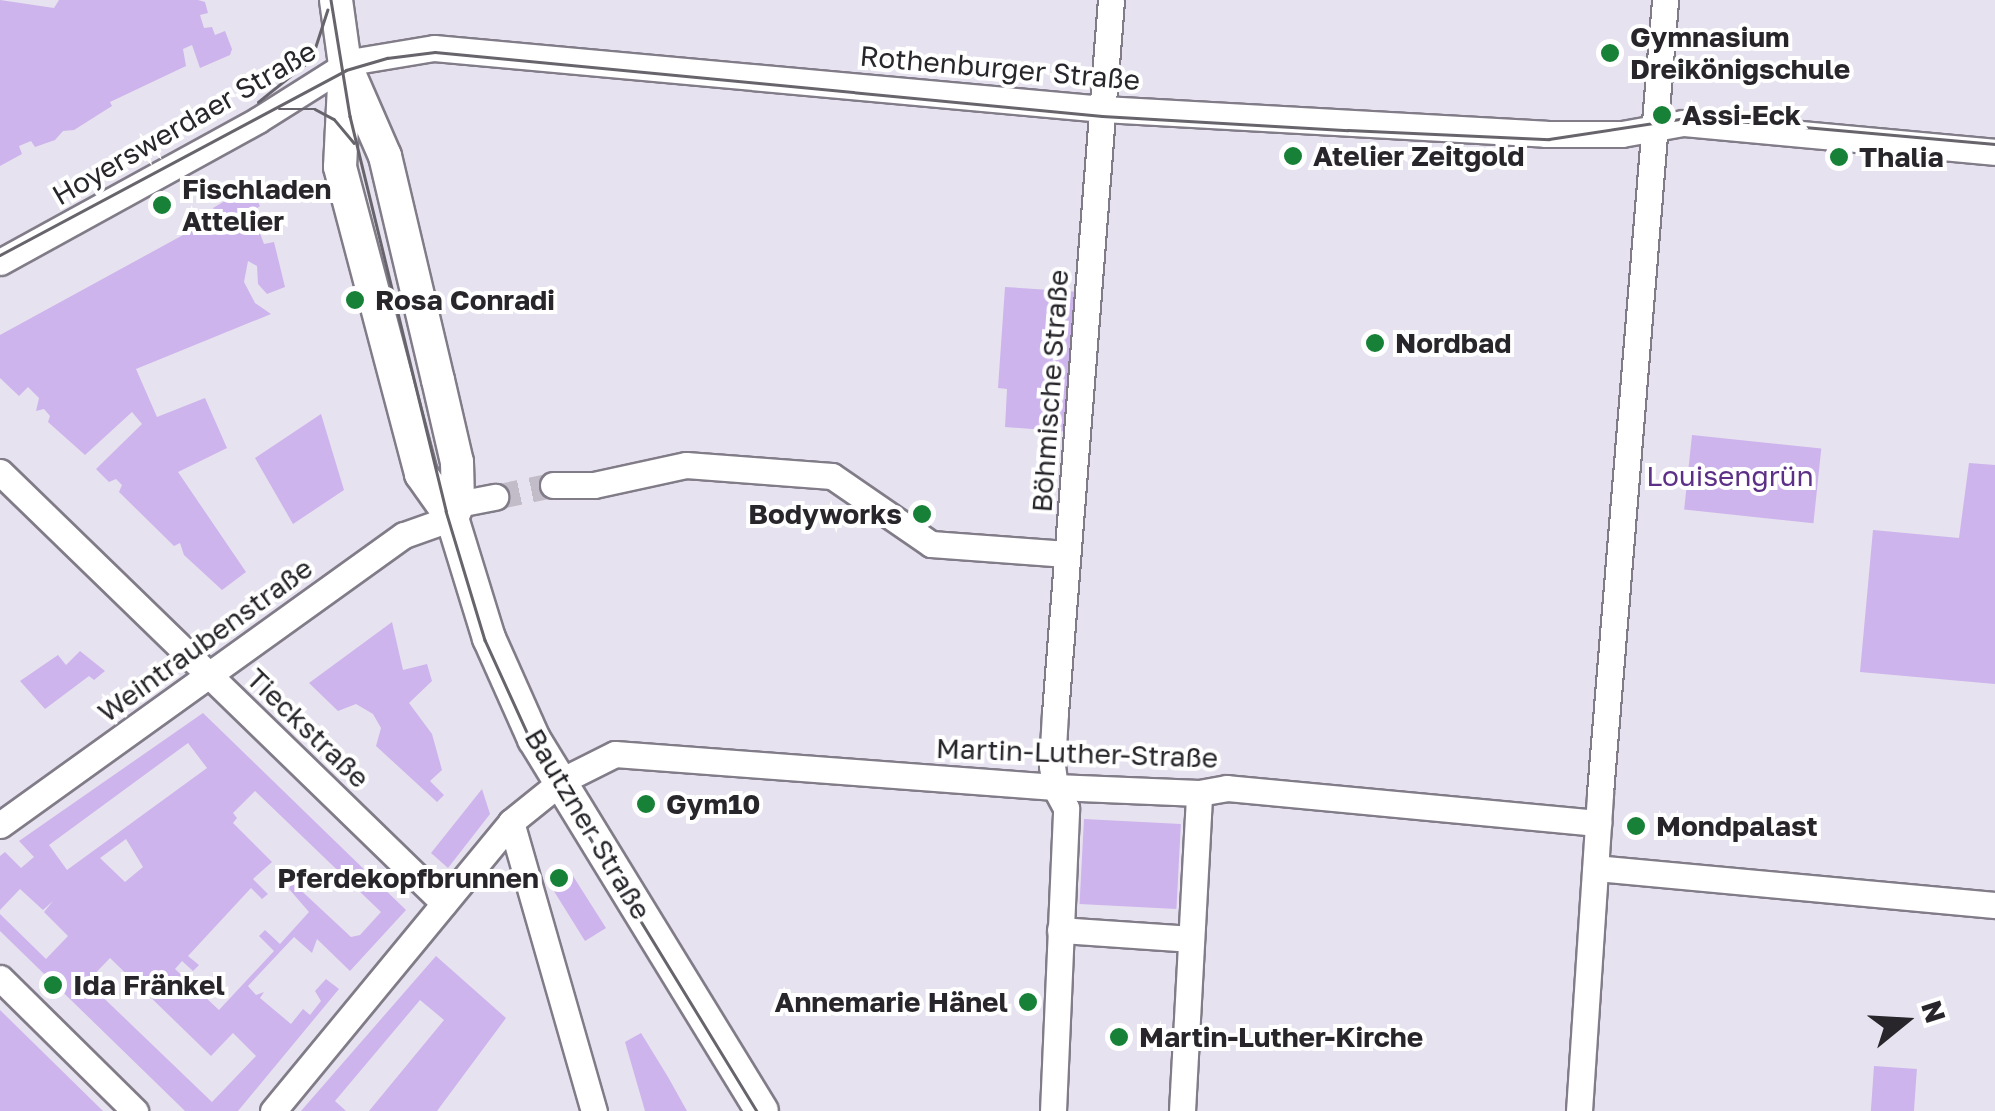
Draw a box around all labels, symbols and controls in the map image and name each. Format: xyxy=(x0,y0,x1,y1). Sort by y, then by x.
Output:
place label: Gymnasium Dreikönigschule xyxy=(1630,20,1850,86)
street label: Hoyerswerdaer Straße xyxy=(46,34,322,212)
street label: Rothenburger Straße xyxy=(859,39,1141,97)
marker: Gymnasium Dreikönigschule xyxy=(1599,42,1621,64)
place label: Assi-Eck xyxy=(1682,98,1801,132)
marker: Assi-Eck xyxy=(1651,104,1673,126)
place label: Atelier Zeitgold xyxy=(1313,139,1524,173)
place label: Thalia xyxy=(1859,140,1944,174)
marker: Atelier Zeitgold xyxy=(1282,145,1304,167)
marker: Thalia xyxy=(1828,146,1850,168)
place label: Fischladen Attelier xyxy=(182,172,331,238)
marker: Fischladen Attelier xyxy=(151,194,173,216)
street label: Böhmische Straße xyxy=(1025,269,1075,513)
place label: Rosa Conradi xyxy=(375,283,555,317)
marker: Rosa Conradi xyxy=(344,289,366,311)
place label: Nordbad xyxy=(1395,326,1511,360)
marker: Nordbad xyxy=(1364,332,1386,354)
park label: Louisengrün xyxy=(1646,459,1814,493)
place label: Bodyworks xyxy=(748,497,902,531)
marker: Bodyworks xyxy=(911,503,933,525)
street label: Weintraubenstraße xyxy=(91,551,319,729)
street label: Tieckstraße xyxy=(240,661,376,795)
street label: Bautzner Straße xyxy=(518,723,658,925)
street label: Martin-Luther-Straße xyxy=(935,731,1219,775)
place label: Gym10 xyxy=(666,787,760,821)
marker: Gym10 xyxy=(635,793,657,815)
place label: Mondpalast xyxy=(1656,809,1818,843)
marker: Mondpalast xyxy=(1625,815,1647,837)
place label: Pferdekopfbrunnen xyxy=(277,861,539,895)
marker: Pferdekopfbrunnen xyxy=(548,867,570,889)
place label: Ida Fränkel xyxy=(73,968,225,1002)
north arrow xyxy=(1855,971,1955,1071)
marker: Ida Fränkel xyxy=(42,974,64,996)
place label: Annemarie Hänel xyxy=(775,985,1008,1019)
marker: Annemarie Hänel xyxy=(1017,991,1039,1013)
text: N xyxy=(1915,996,1953,1027)
place label: Martin-Luther-Kirche xyxy=(1139,1020,1423,1054)
marker: Martin-Luther-Kirche xyxy=(1108,1026,1130,1048)

